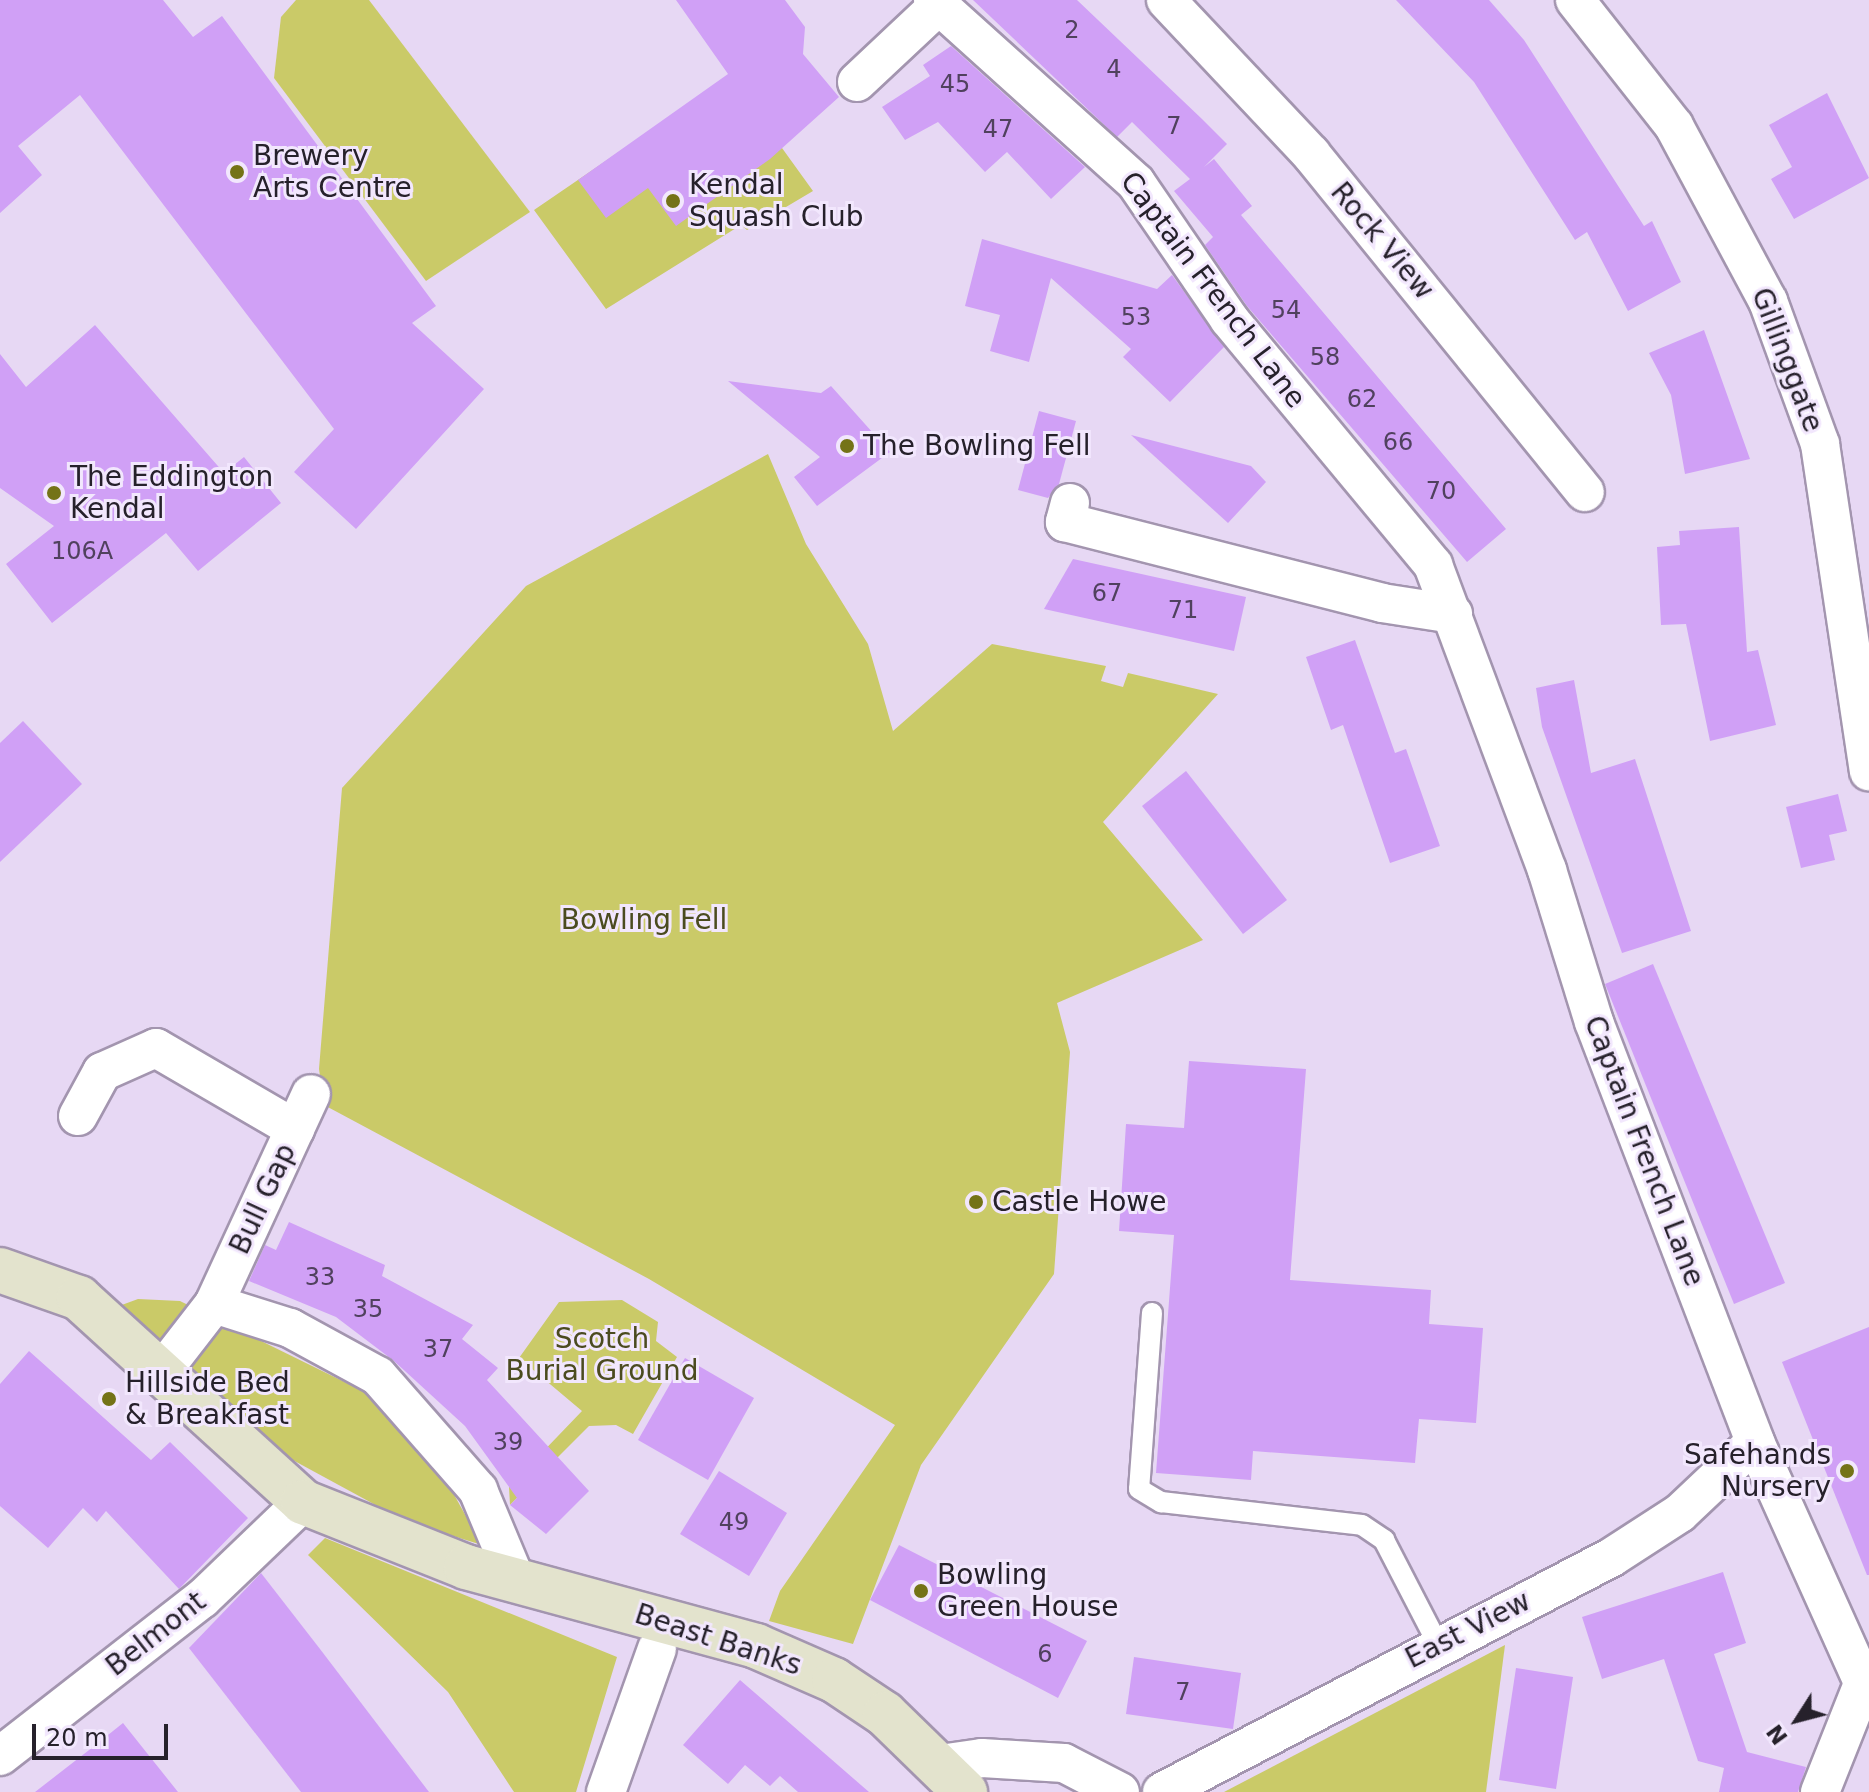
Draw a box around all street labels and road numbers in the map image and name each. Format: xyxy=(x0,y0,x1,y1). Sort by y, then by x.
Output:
street label: Captain French Lane xyxy=(1113,165,1313,415)
street label: Rock View xyxy=(1323,176,1441,306)
street label: Gillinggate xyxy=(1744,283,1830,437)
street label: Captain French Lane xyxy=(1577,1011,1711,1291)
street label: Bull Gap xyxy=(223,1138,303,1260)
street label: East View xyxy=(1400,1584,1536,1676)
street label: Belmont xyxy=(99,1585,213,1683)
street label: Beast Banks xyxy=(631,1597,805,1683)

